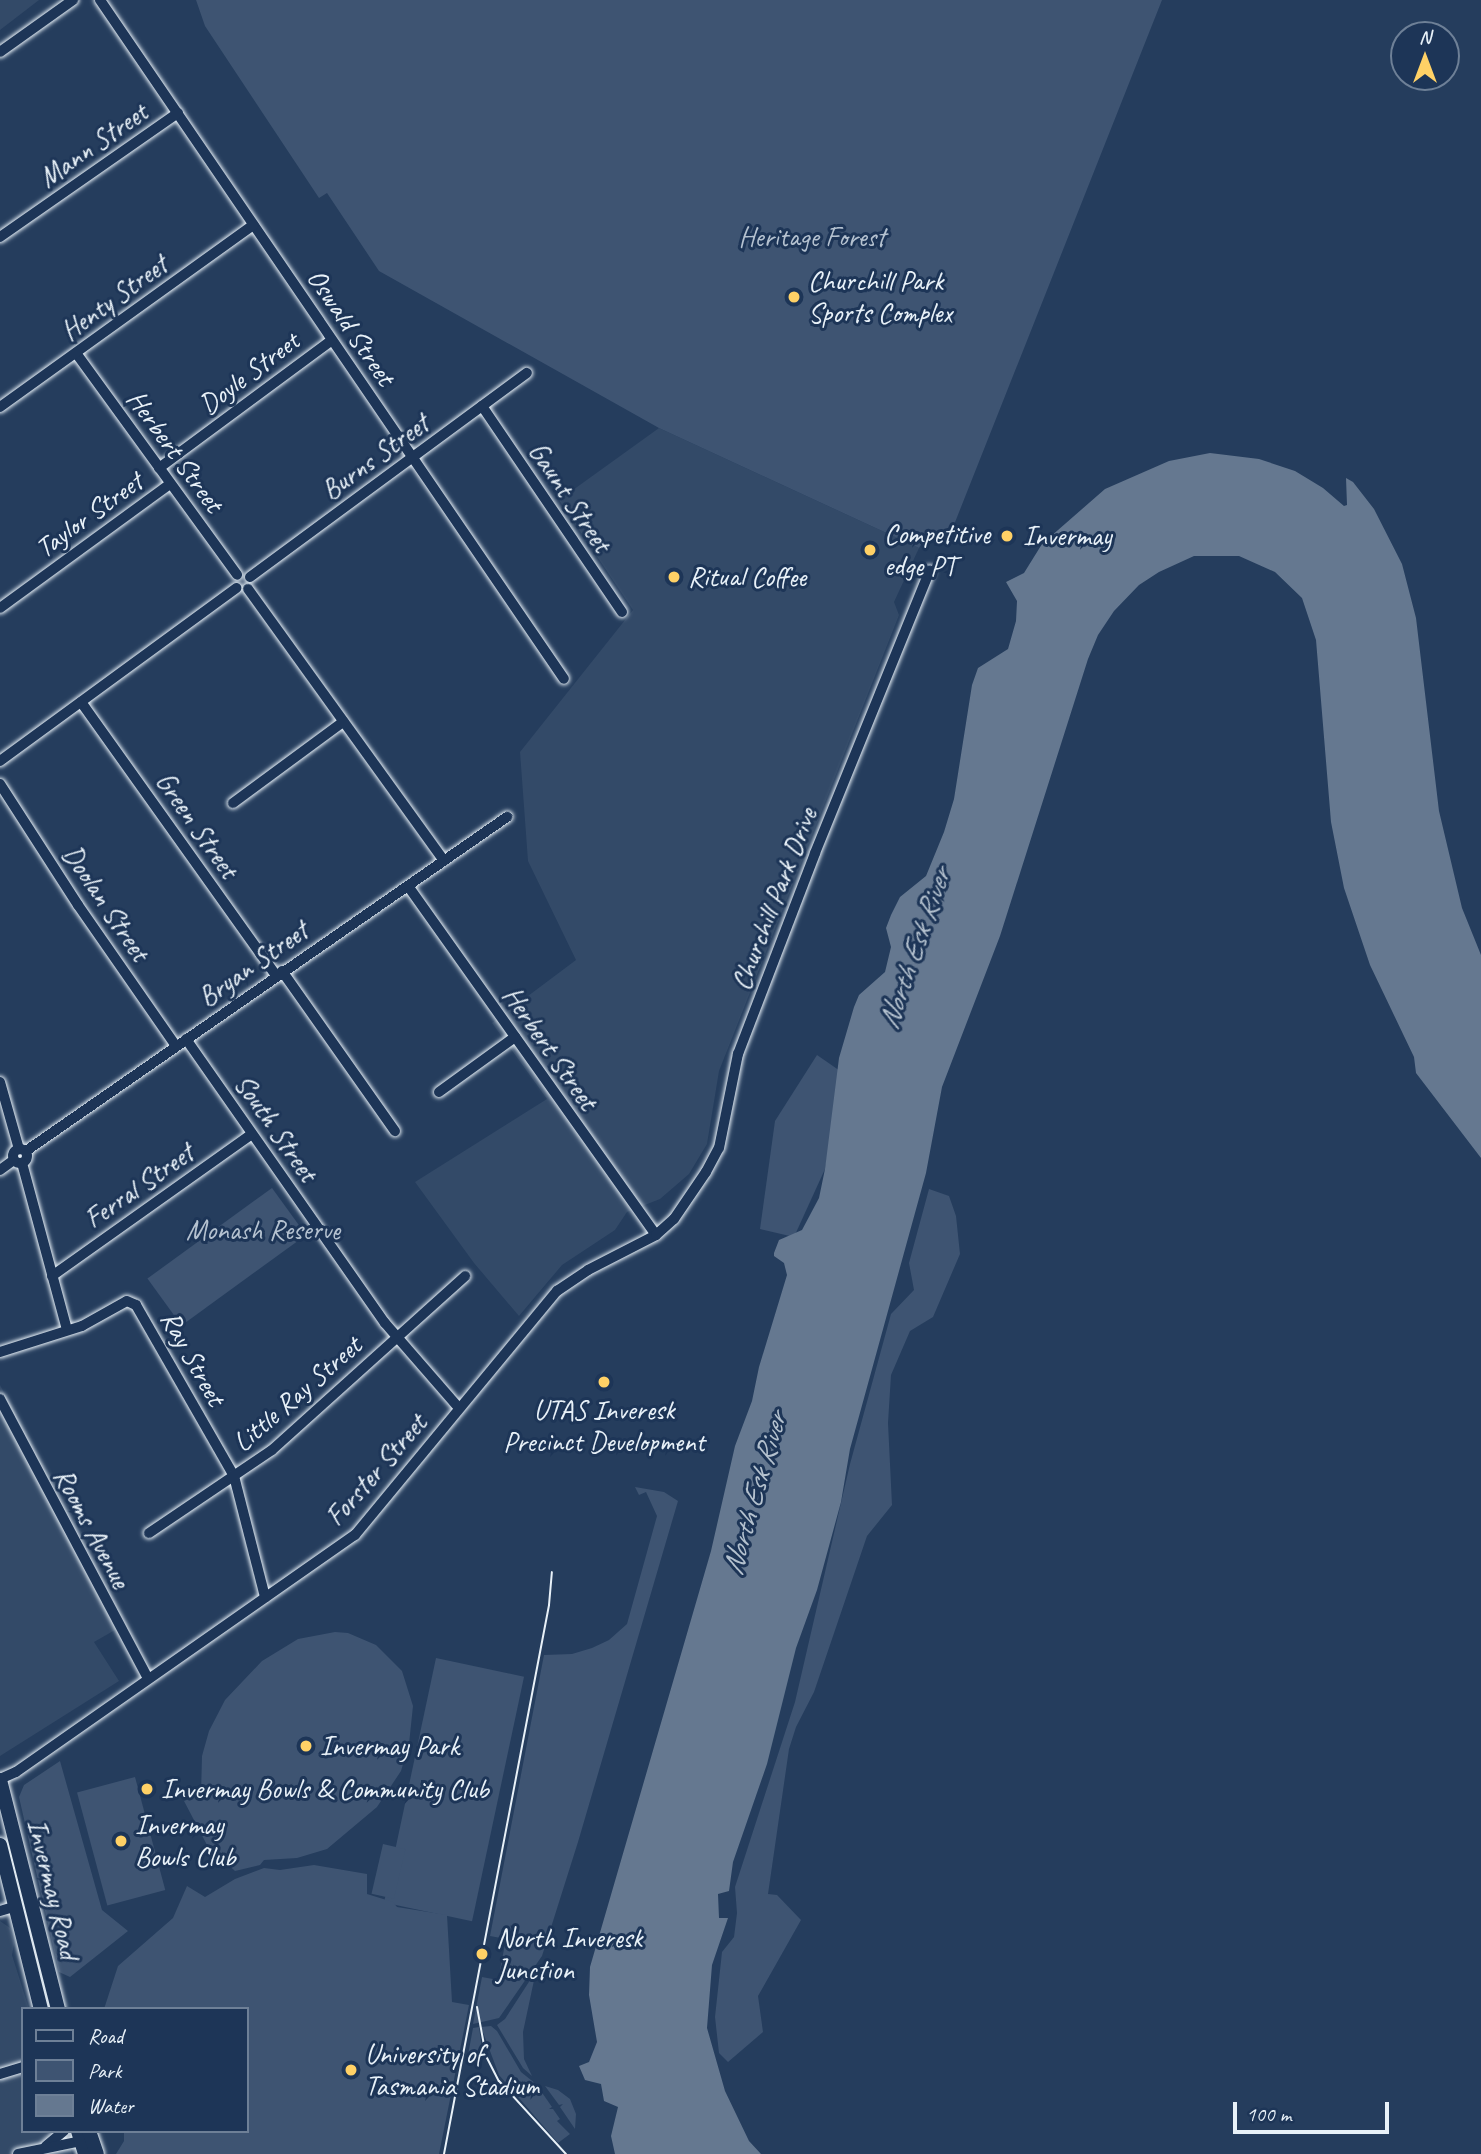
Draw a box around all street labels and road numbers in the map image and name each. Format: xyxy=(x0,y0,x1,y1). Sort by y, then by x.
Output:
street label: Mann Street xyxy=(32,95,154,195)
street label: Henty Street xyxy=(54,248,174,348)
street label: Oswald Street xyxy=(300,262,402,392)
street label: Doyle Street xyxy=(192,324,306,422)
street label: Herbert Street xyxy=(119,383,231,519)
street label: Burns Street xyxy=(315,407,435,507)
street label: Gaunt Street xyxy=(521,435,619,559)
street label: Taylor Street xyxy=(29,465,149,565)
street label: Green Street xyxy=(148,765,246,885)
street label: Churchill Park Drive xyxy=(724,803,824,995)
street label: Doolan Street xyxy=(55,839,157,967)
street label: Bryan Street xyxy=(191,914,315,1014)
street label: Herbert Street xyxy=(495,980,605,1116)
street label: South Street xyxy=(227,1068,325,1188)
street label: Ferral Street xyxy=(78,1136,200,1236)
street label: Ray Street xyxy=(153,1304,233,1412)
street label: Little Ray Street xyxy=(225,1329,369,1459)
street label: Forster Street xyxy=(318,1407,434,1533)
street label: Rooms Avenue xyxy=(46,1462,138,1594)
street label: Invermay Road xyxy=(20,1816,86,1962)

